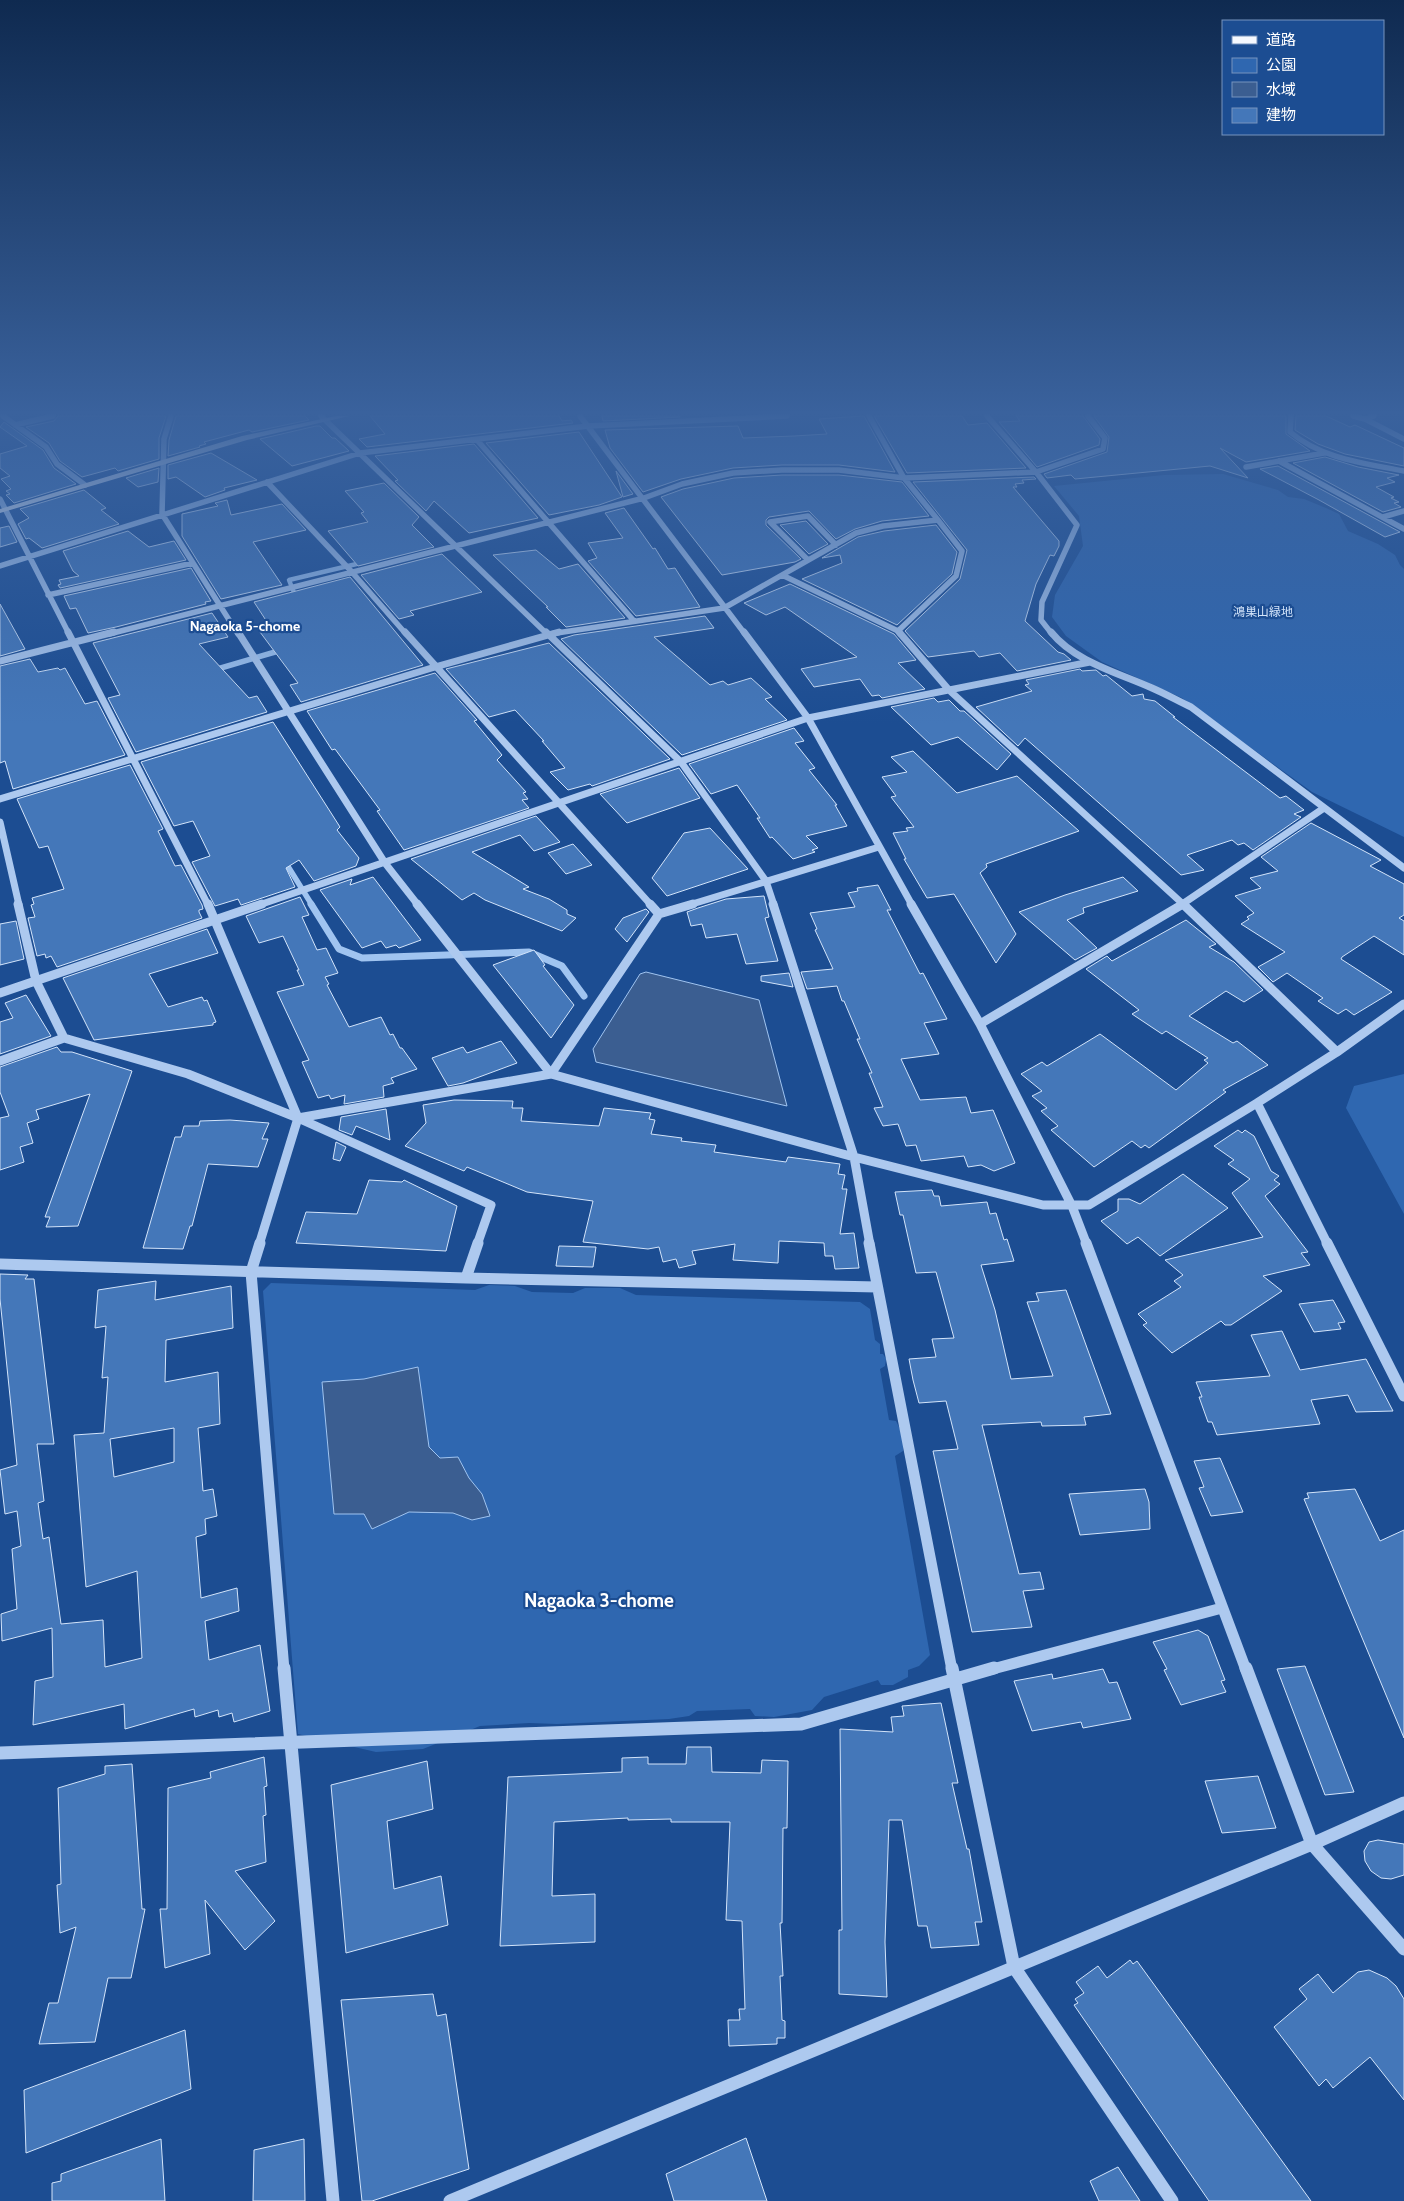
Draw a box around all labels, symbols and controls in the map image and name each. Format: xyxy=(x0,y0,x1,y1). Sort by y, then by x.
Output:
legend xyxy=(1222,20,1384,135)
text: 道路 xyxy=(1266,31,1296,49)
text: 公園 xyxy=(1266,56,1296,74)
text: 水域 xyxy=(1266,81,1296,99)
text: 建物 xyxy=(1266,106,1296,124)
park label: 鴻巣山緑地 xyxy=(1233,604,1293,619)
district label: Nagaoka 5-chome xyxy=(190,617,300,635)
district label: Nagaoka 3-chome xyxy=(524,1589,674,1612)

